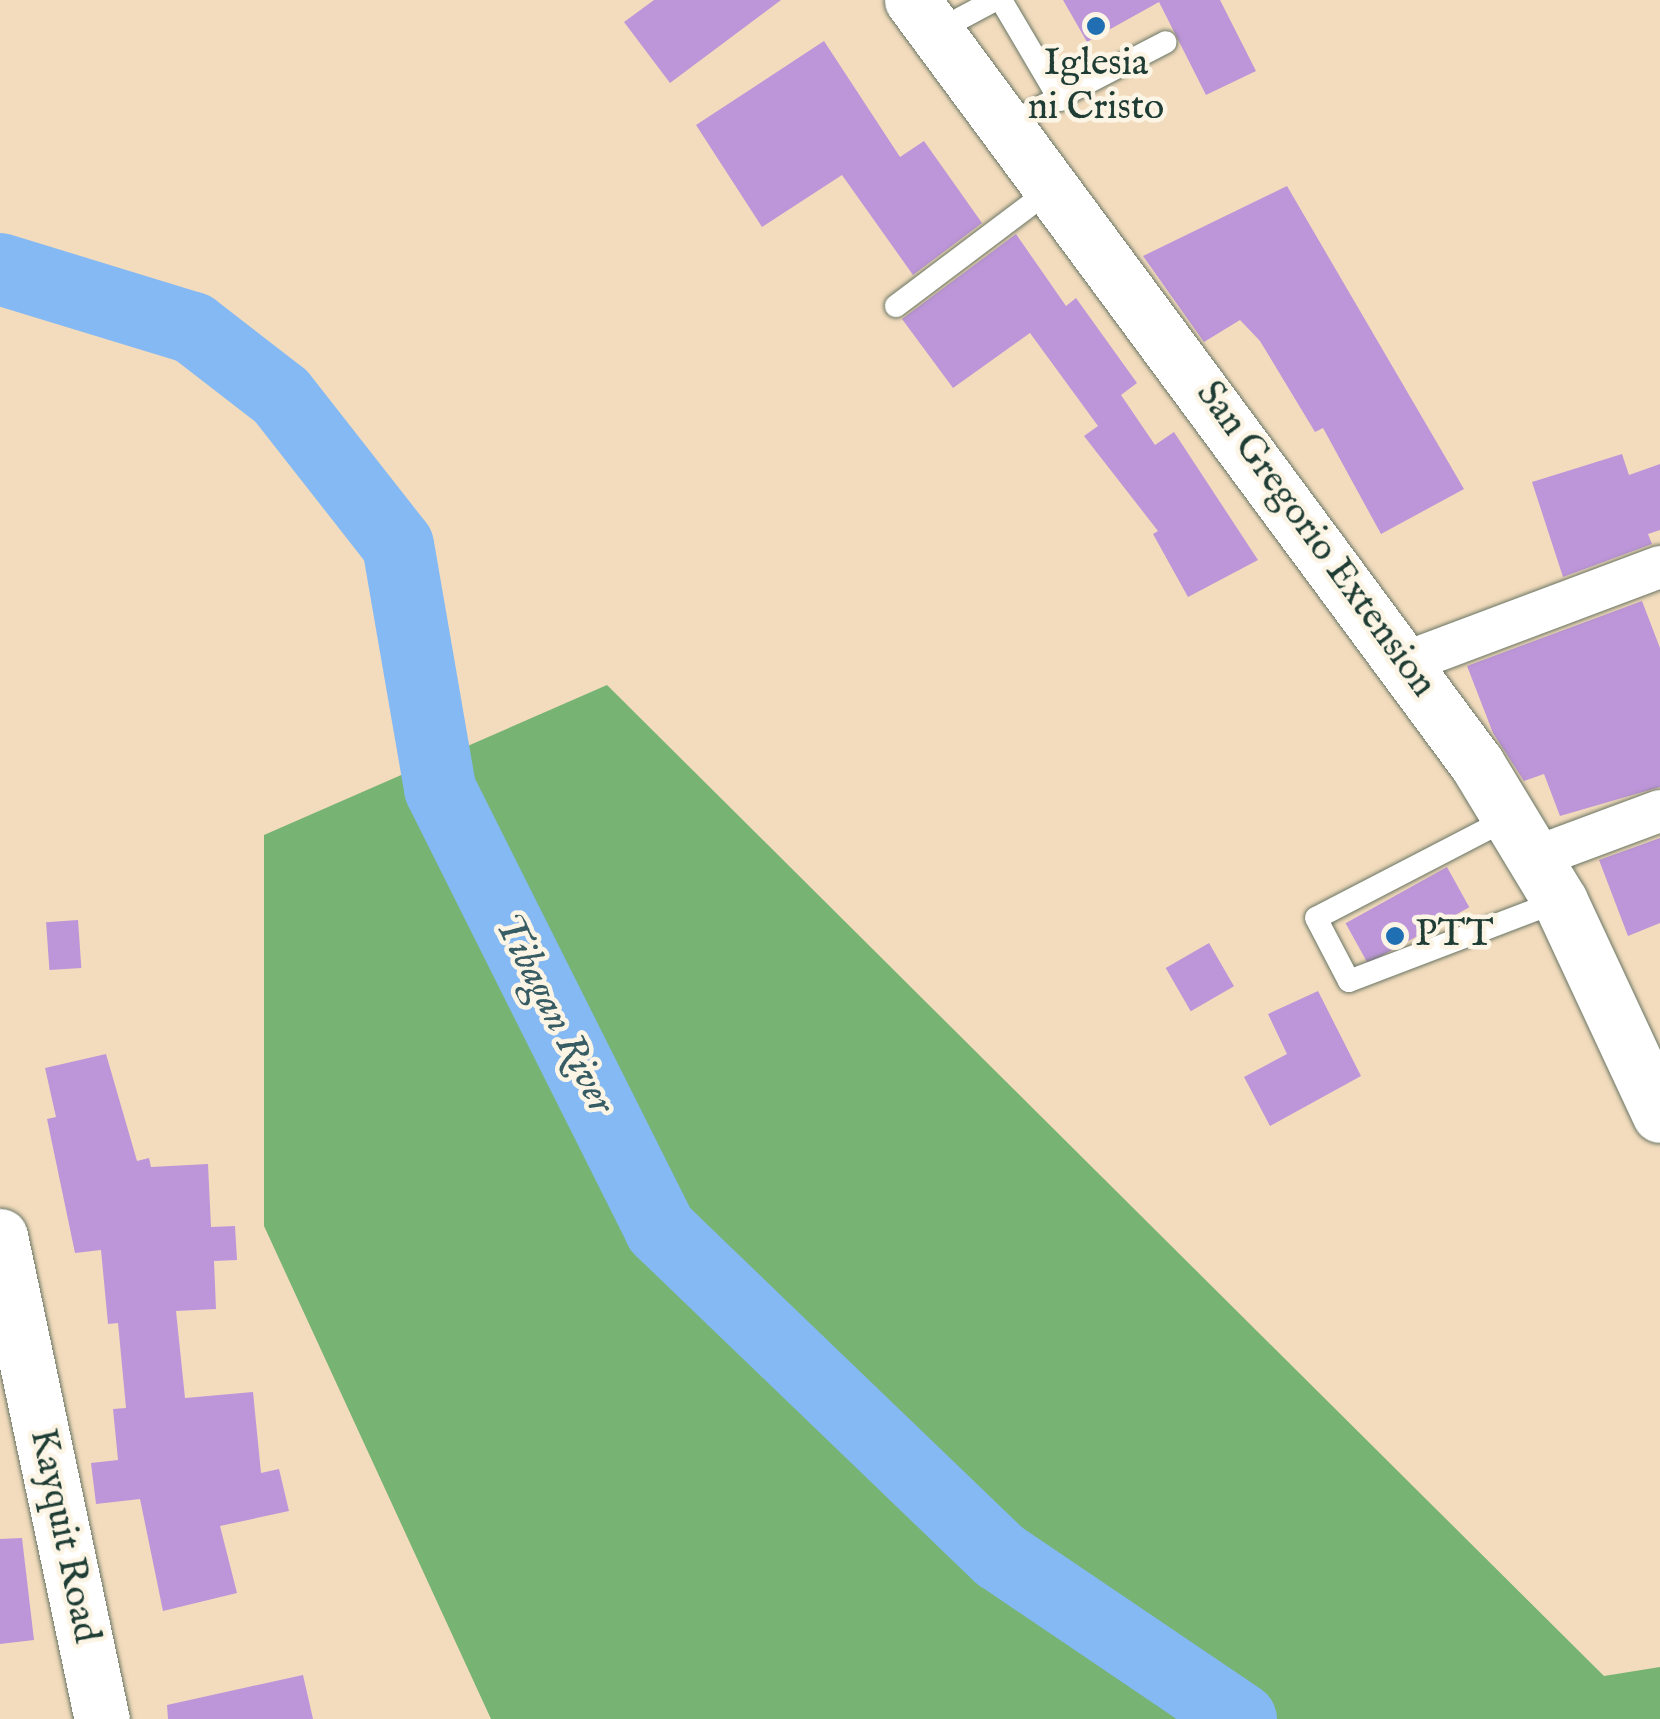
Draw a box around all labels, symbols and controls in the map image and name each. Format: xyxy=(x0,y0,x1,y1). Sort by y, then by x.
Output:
marker: Iglesia ni Cristo xyxy=(1085,15,1107,37)
place label: Iglesia ni Cristo xyxy=(1028,42,1164,132)
street label: San Gregorio Extension xyxy=(1185,373,1445,707)
water label: Tibagan River xyxy=(482,906,624,1122)
place label: PTT xyxy=(1415,913,1493,959)
marker: PTT xyxy=(1384,925,1406,947)
street label: Kayquit Road xyxy=(18,1425,108,1647)

